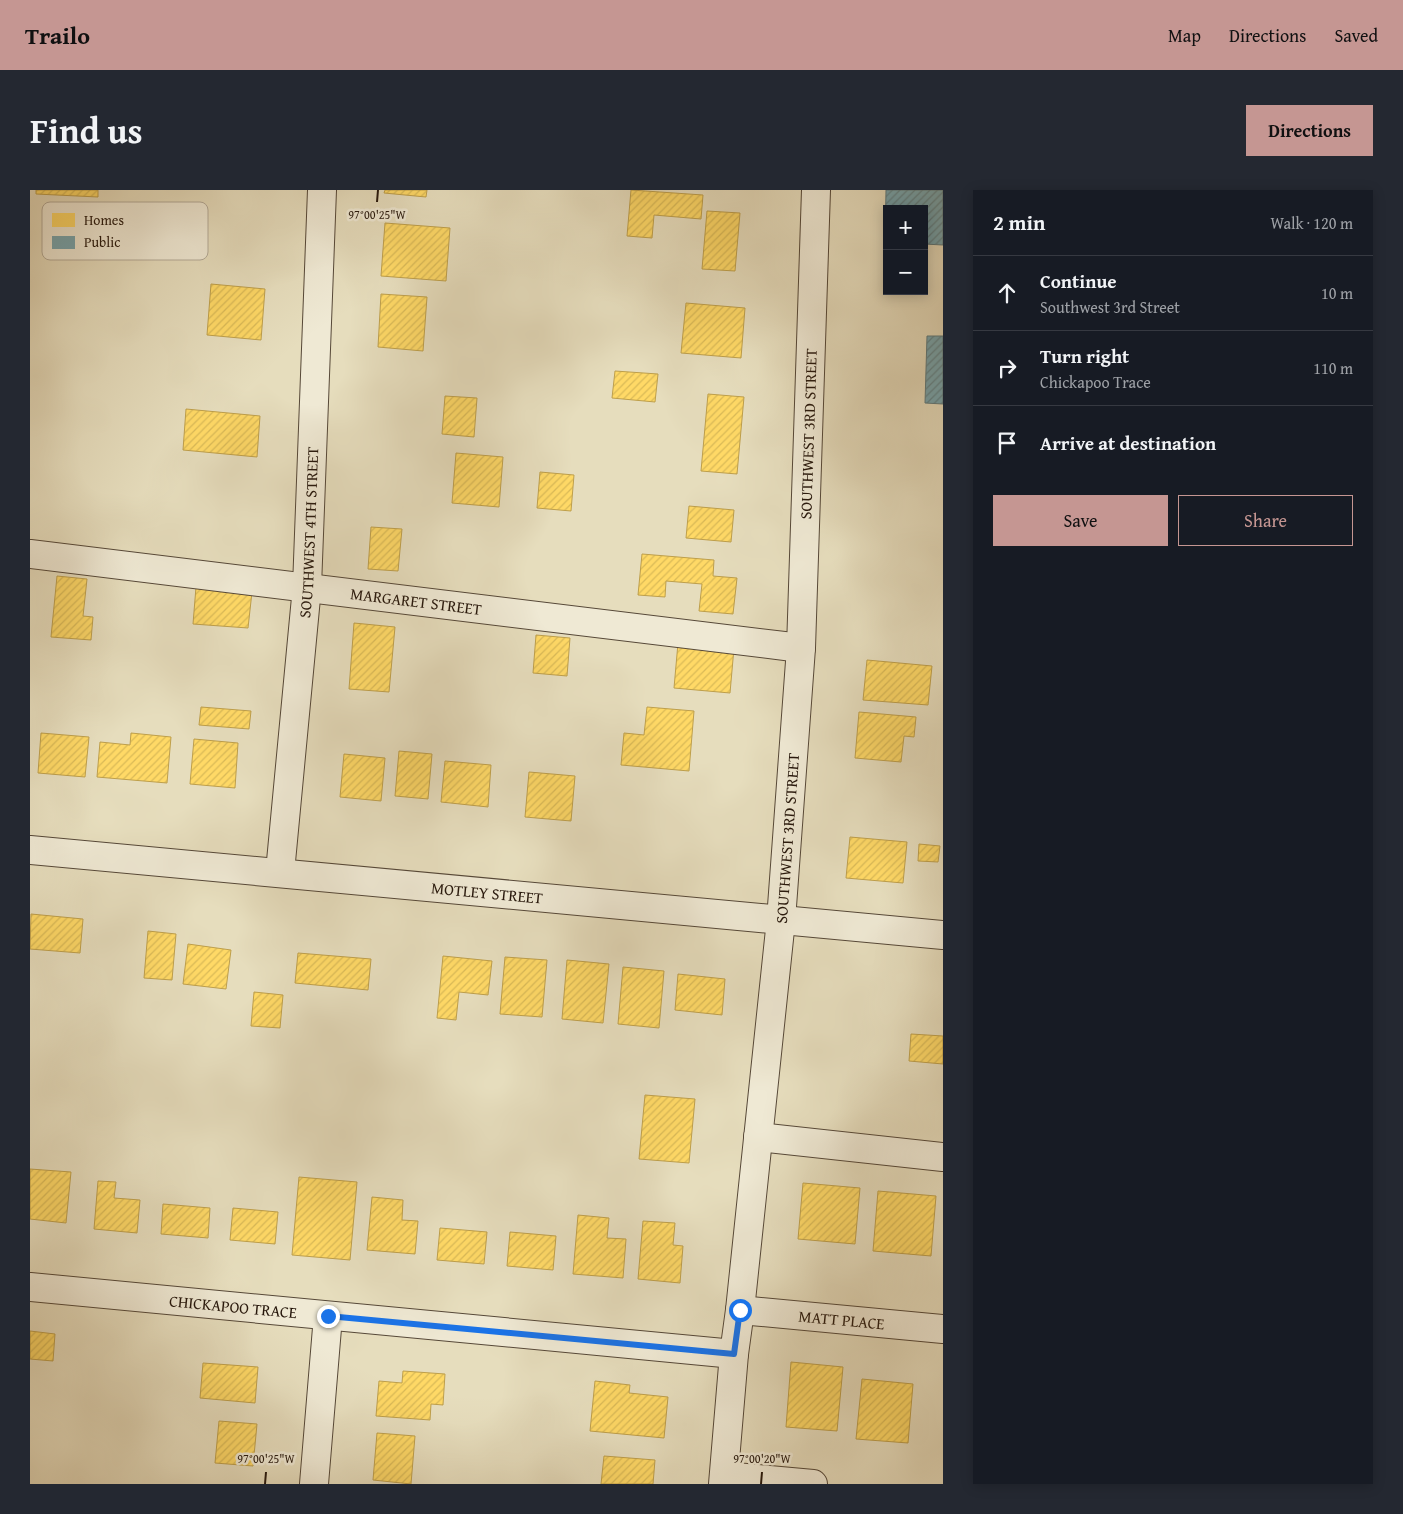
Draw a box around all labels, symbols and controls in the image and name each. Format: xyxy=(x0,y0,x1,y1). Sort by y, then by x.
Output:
text: Trailo xyxy=(25,18,90,53)
text: Map xyxy=(1168,22,1201,49)
text: Directions xyxy=(1229,22,1306,49)
text: Saved xyxy=(1334,22,1378,49)
text: Find us xyxy=(30,105,143,156)
button: Directions xyxy=(1246,105,1373,156)
legend xyxy=(42,202,208,260)
map controls xyxy=(883,205,928,295)
button: + xyxy=(883,205,928,250)
text: 97°00'25"W xyxy=(348,206,407,223)
text: 2 min xyxy=(993,207,1045,238)
text: Homes xyxy=(84,210,124,230)
text: Walk · 120 m xyxy=(1270,211,1353,235)
text: Public xyxy=(84,232,120,252)
button: − xyxy=(883,250,928,295)
text: Continue xyxy=(1040,267,1117,295)
icon: ahead xyxy=(993,279,1021,307)
text: 10 m xyxy=(1321,281,1353,305)
text: Southwest 3rd Street xyxy=(1040,295,1180,319)
text: Turn right xyxy=(1040,342,1129,370)
street label: SOUTHWEST 3RD STREET xyxy=(793,348,823,520)
icon: right xyxy=(993,354,1021,382)
text: 110 m xyxy=(1313,356,1353,380)
text: Chickapoo Trace xyxy=(1040,370,1151,394)
icon: arrive xyxy=(993,429,1021,457)
text: Arrive at destination xyxy=(1040,429,1216,457)
street label: SOUTHWEST 4TH STREET xyxy=(292,446,324,619)
button: Save xyxy=(993,495,1168,546)
button: Share xyxy=(1178,495,1353,546)
street label: MARGARET STREET xyxy=(349,581,483,621)
street label: SOUTHWEST 3RD STREET xyxy=(769,752,805,924)
street label: MOTLEY STREET xyxy=(430,875,544,910)
street label: CHICKAPOO TRACE xyxy=(168,1288,298,1324)
route start xyxy=(729,1299,752,1322)
street label: MATT PLACE xyxy=(798,1304,886,1335)
route end xyxy=(317,1305,340,1328)
text: 97°00'25"W xyxy=(237,1450,296,1467)
text: 97°00'20"W xyxy=(733,1450,792,1467)

